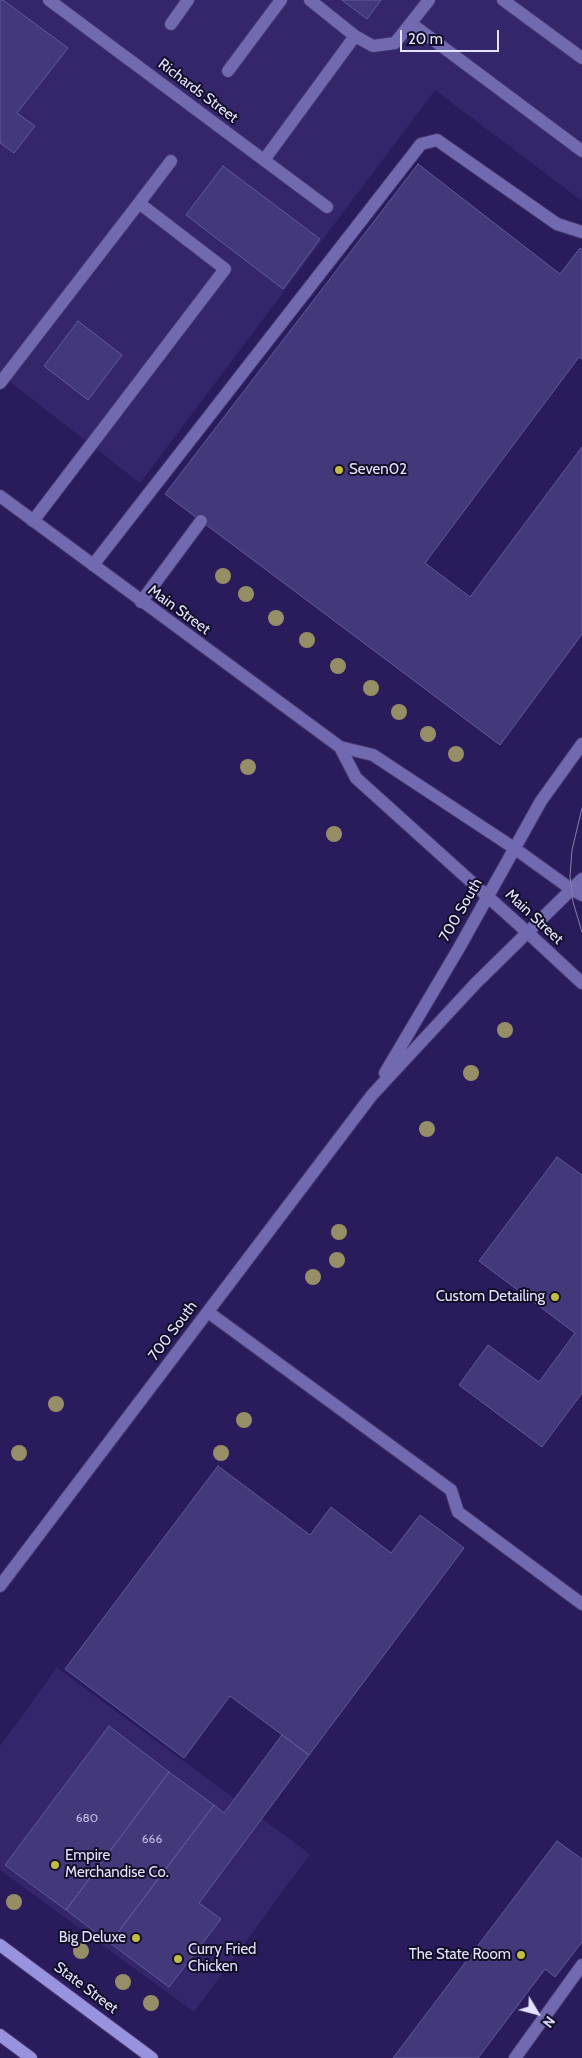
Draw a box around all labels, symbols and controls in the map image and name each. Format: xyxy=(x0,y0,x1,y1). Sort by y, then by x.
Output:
scale bar xyxy=(402,20,501,52)
text: 20 m xyxy=(408,30,443,48)
street label: Richards Street xyxy=(155,55,241,127)
place label: Seven02 xyxy=(349,461,407,479)
marker: Seven02 xyxy=(333,464,345,476)
street label: Main Street xyxy=(144,581,214,639)
street label: 700 South xyxy=(436,875,486,945)
street label: Main Street xyxy=(501,886,567,948)
place label: Custom Detailing xyxy=(436,1288,545,1306)
marker: Custom Detailing xyxy=(549,1291,561,1303)
street label: 700 South xyxy=(145,1298,201,1364)
house number: 680 xyxy=(76,1811,98,1825)
house number: 666 xyxy=(142,1832,162,1846)
place label: Empire Merchandise Co. xyxy=(65,1847,169,1882)
marker: Empire Merchandise Co. xyxy=(49,1859,61,1871)
place label: Big Deluxe xyxy=(59,1929,126,1947)
marker: Big Deluxe xyxy=(130,1932,142,1944)
place label: Curry Fried Chicken xyxy=(188,1941,256,1976)
place label: The State Room xyxy=(409,1946,511,1964)
marker: The State Room xyxy=(515,1949,527,1961)
marker: Curry Fried Chicken xyxy=(172,1953,184,1965)
street label: State Street xyxy=(51,1958,121,2018)
north arrow xyxy=(512,1988,562,2038)
text: N xyxy=(539,2013,559,2031)

